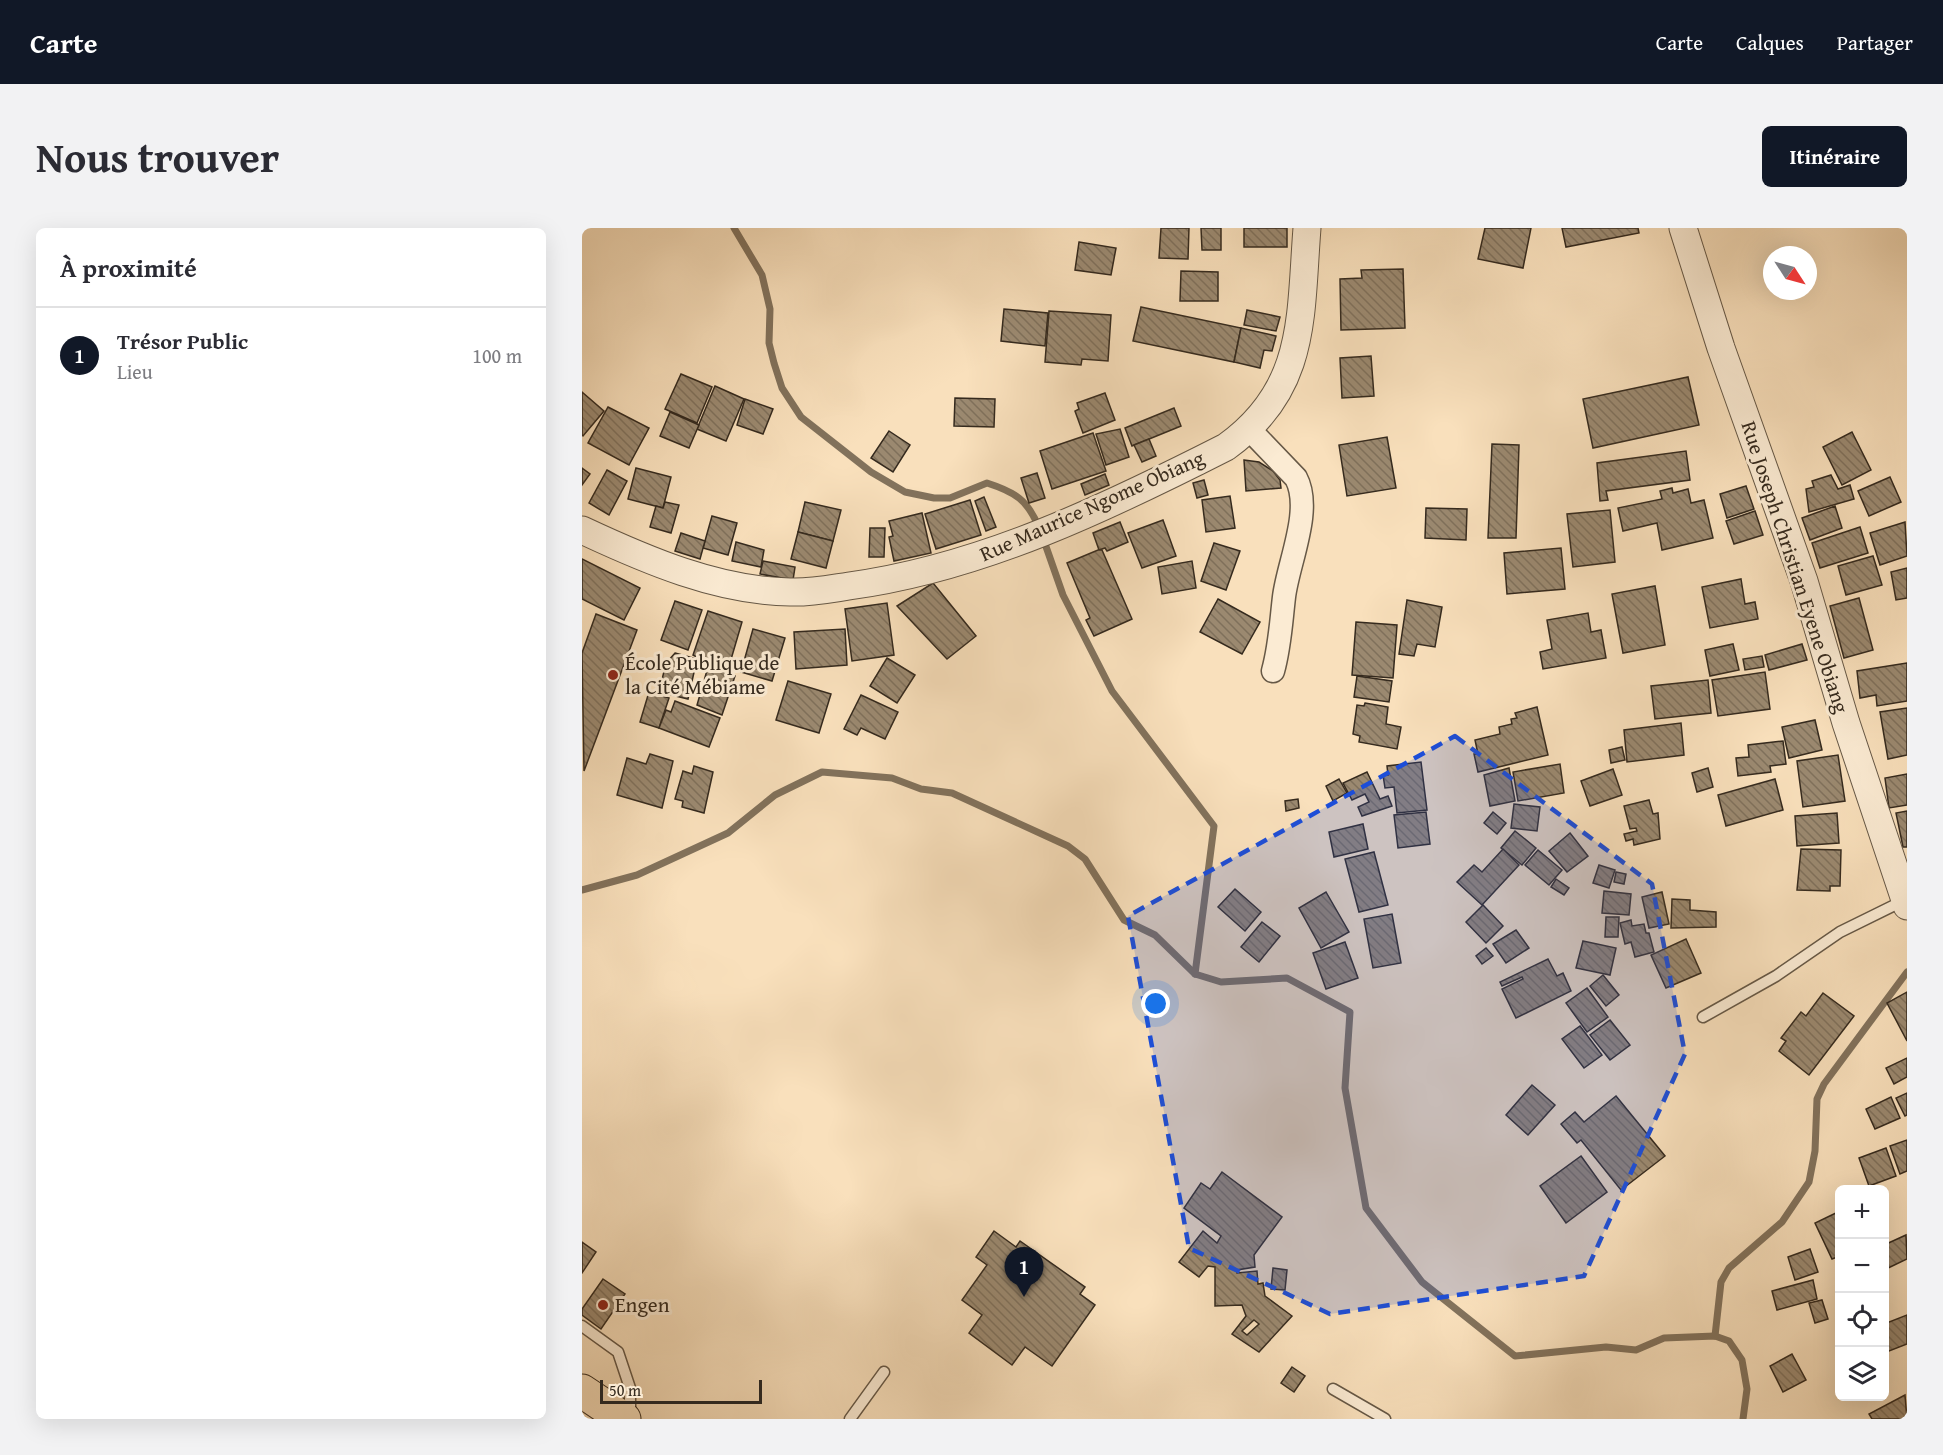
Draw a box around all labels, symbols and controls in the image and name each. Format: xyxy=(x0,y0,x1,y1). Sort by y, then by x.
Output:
text: Carte xyxy=(30,22,97,63)
text: Carte xyxy=(1656,27,1703,58)
text: Calques xyxy=(1736,27,1804,58)
text: Partager xyxy=(1837,27,1913,58)
text: Nous trouver xyxy=(36,126,279,187)
button: Itinéraire xyxy=(1762,126,1907,187)
north arrow xyxy=(1763,246,1817,300)
text: À proximité xyxy=(60,248,197,287)
text: Trésor Public xyxy=(117,325,248,357)
text: 1 xyxy=(74,341,85,370)
text: 100 m xyxy=(472,341,522,370)
text: Lieu xyxy=(117,357,153,386)
street label: Rue Joseph Christian Eyene Obiang xyxy=(1734,417,1858,717)
street label: Rue Maurice Ngome Obiang xyxy=(974,442,1210,569)
place label: École Publique de la Cité Mébiame xyxy=(625,647,779,702)
marker: École Publique de la Cité Mébiame xyxy=(606,668,620,682)
your location xyxy=(1141,989,1170,1018)
map controls xyxy=(1835,1185,1889,1401)
button: + xyxy=(1835,1185,1889,1239)
button: − xyxy=(1835,1239,1889,1293)
pin: 1 xyxy=(1004,1248,1044,1297)
place label: Engen xyxy=(615,1289,670,1320)
button: locate xyxy=(1835,1293,1889,1347)
marker: Engen xyxy=(596,1298,610,1312)
button: layers xyxy=(1835,1347,1889,1401)
scale bar xyxy=(600,1377,762,1404)
text: 50 m xyxy=(609,1378,641,1402)

